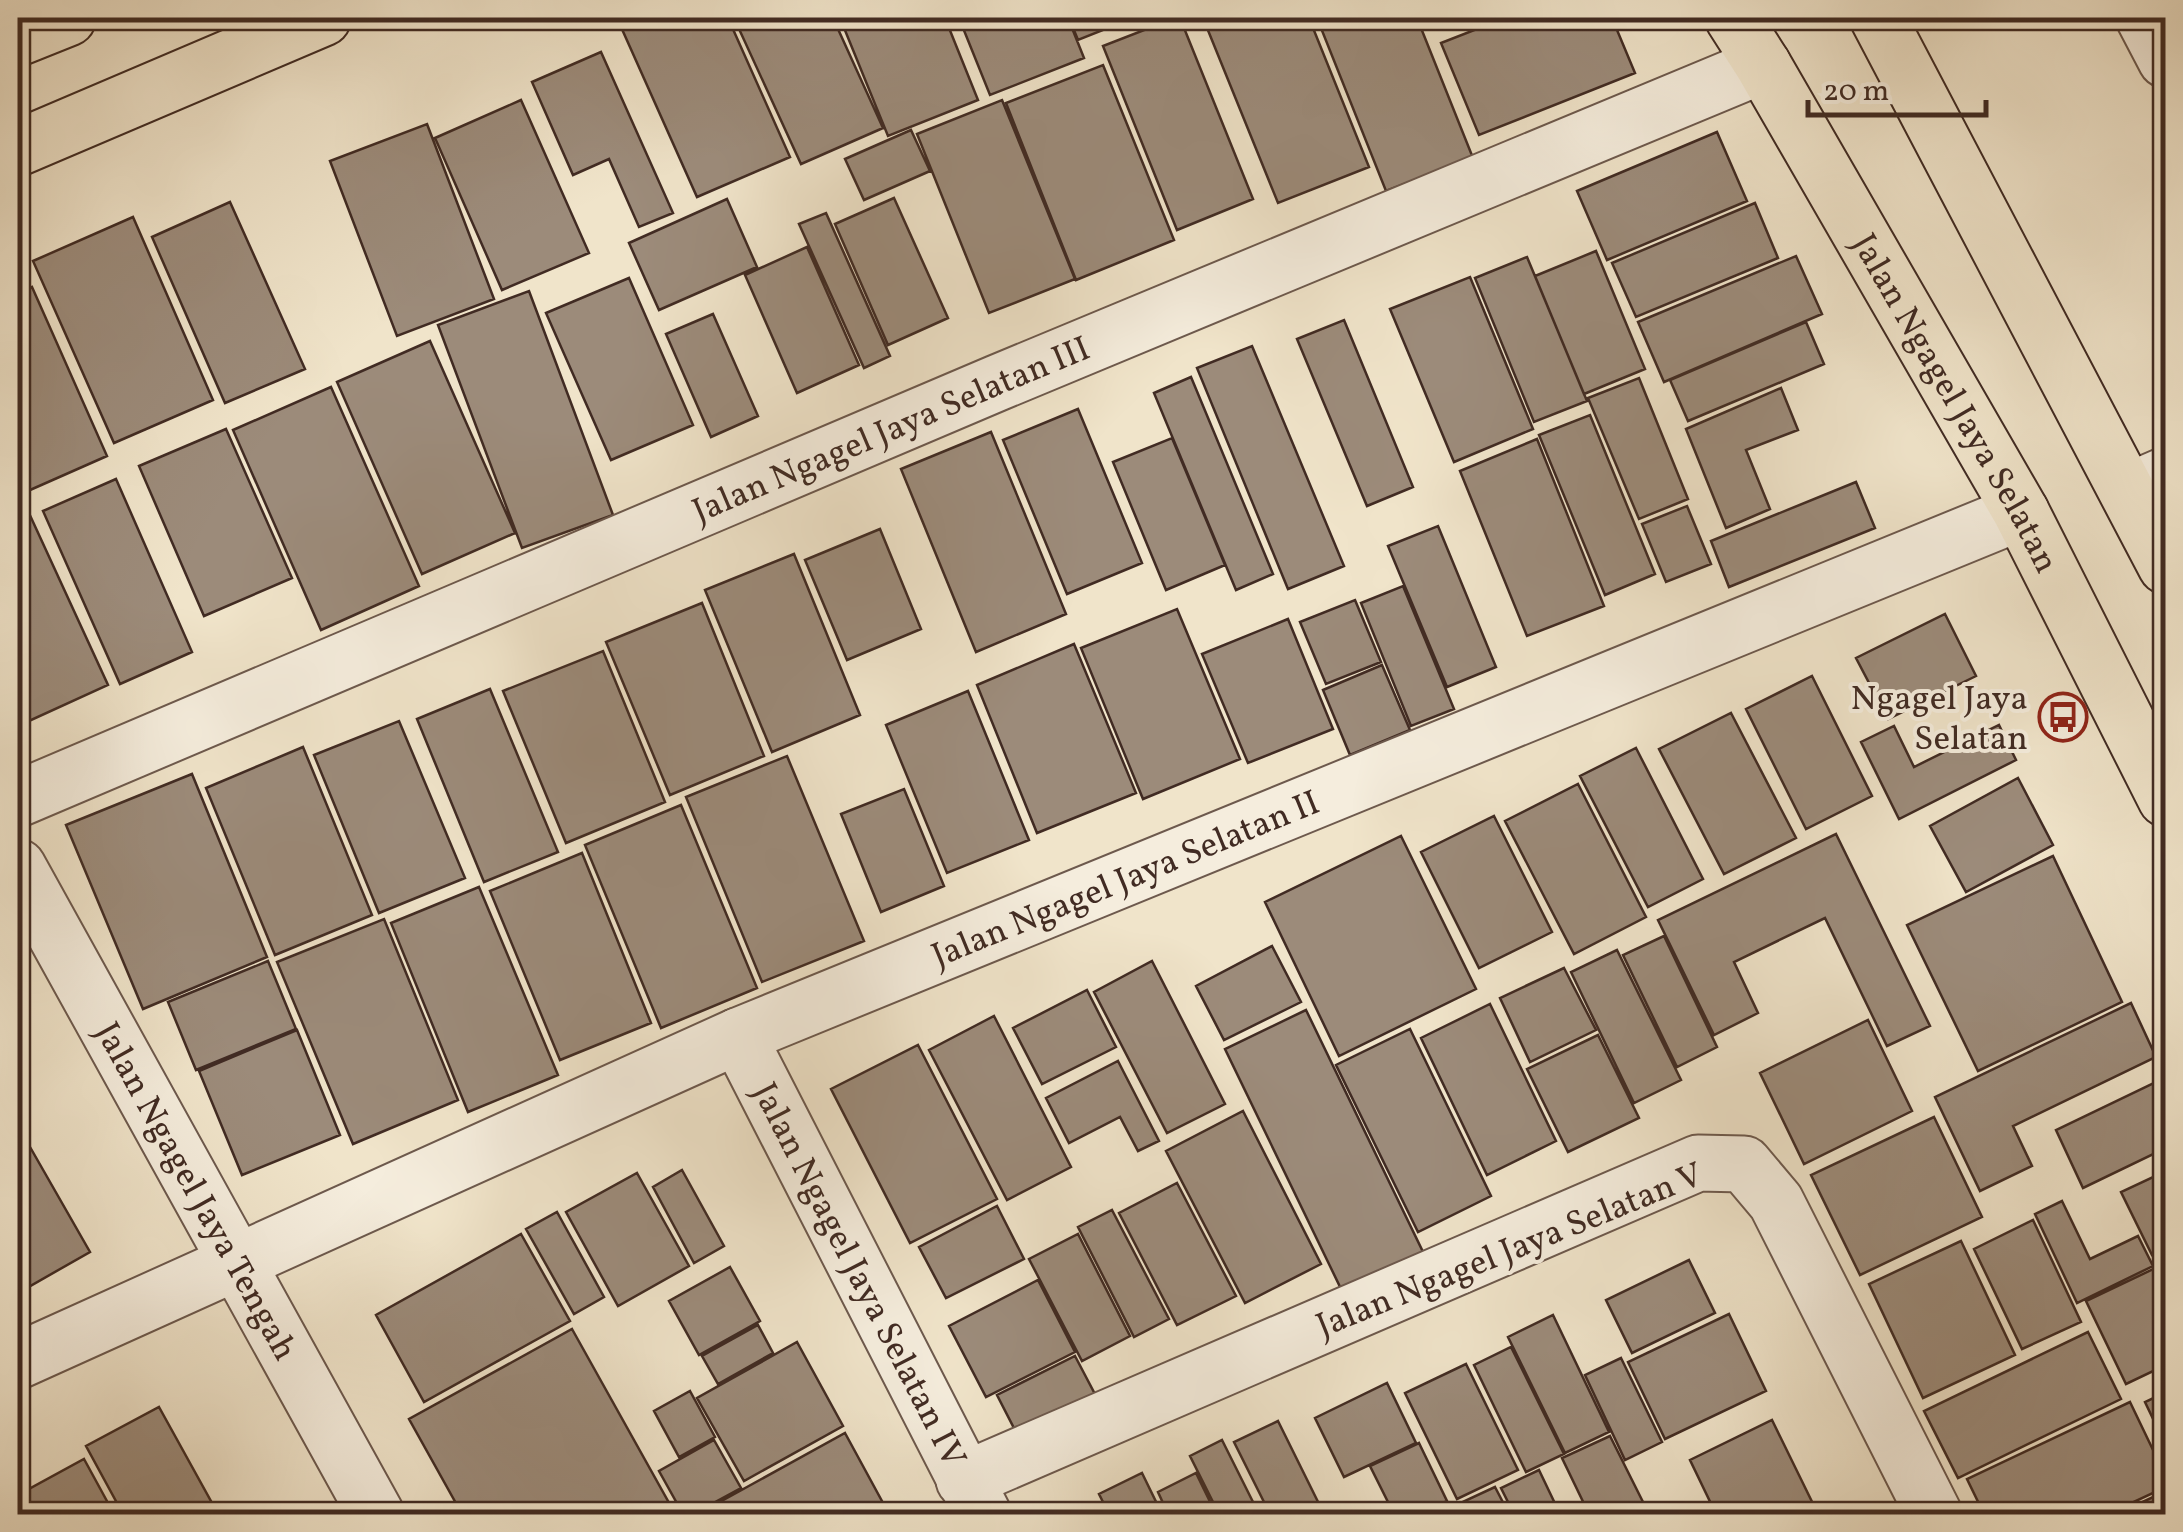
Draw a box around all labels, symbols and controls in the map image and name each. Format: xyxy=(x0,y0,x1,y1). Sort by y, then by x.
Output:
scale bar xyxy=(1808,55,1986,117)
text: 20 m xyxy=(1823,71,1889,113)
street label: Jalan Ngagel Jaya Selatan xyxy=(1838,226,2069,582)
street label: Jalan Ngagel Jaya Selatan III xyxy=(686,326,1098,537)
place label: Ngagel Jaya Selatan xyxy=(1851,676,2028,764)
bus stop icon: Ngagel Jaya Selatan xyxy=(2037,691,2089,743)
street label: Jalan Ngagel Jaya Selatan II xyxy=(925,780,1327,981)
street label: Jalan Ngagel Jaya Tengah xyxy=(82,1014,308,1370)
street label: Jalan Ngagel Jaya Selatan IV xyxy=(739,1075,976,1477)
street label: Jalan Ngagel Jaya Selatan V xyxy=(1310,1152,1711,1351)

